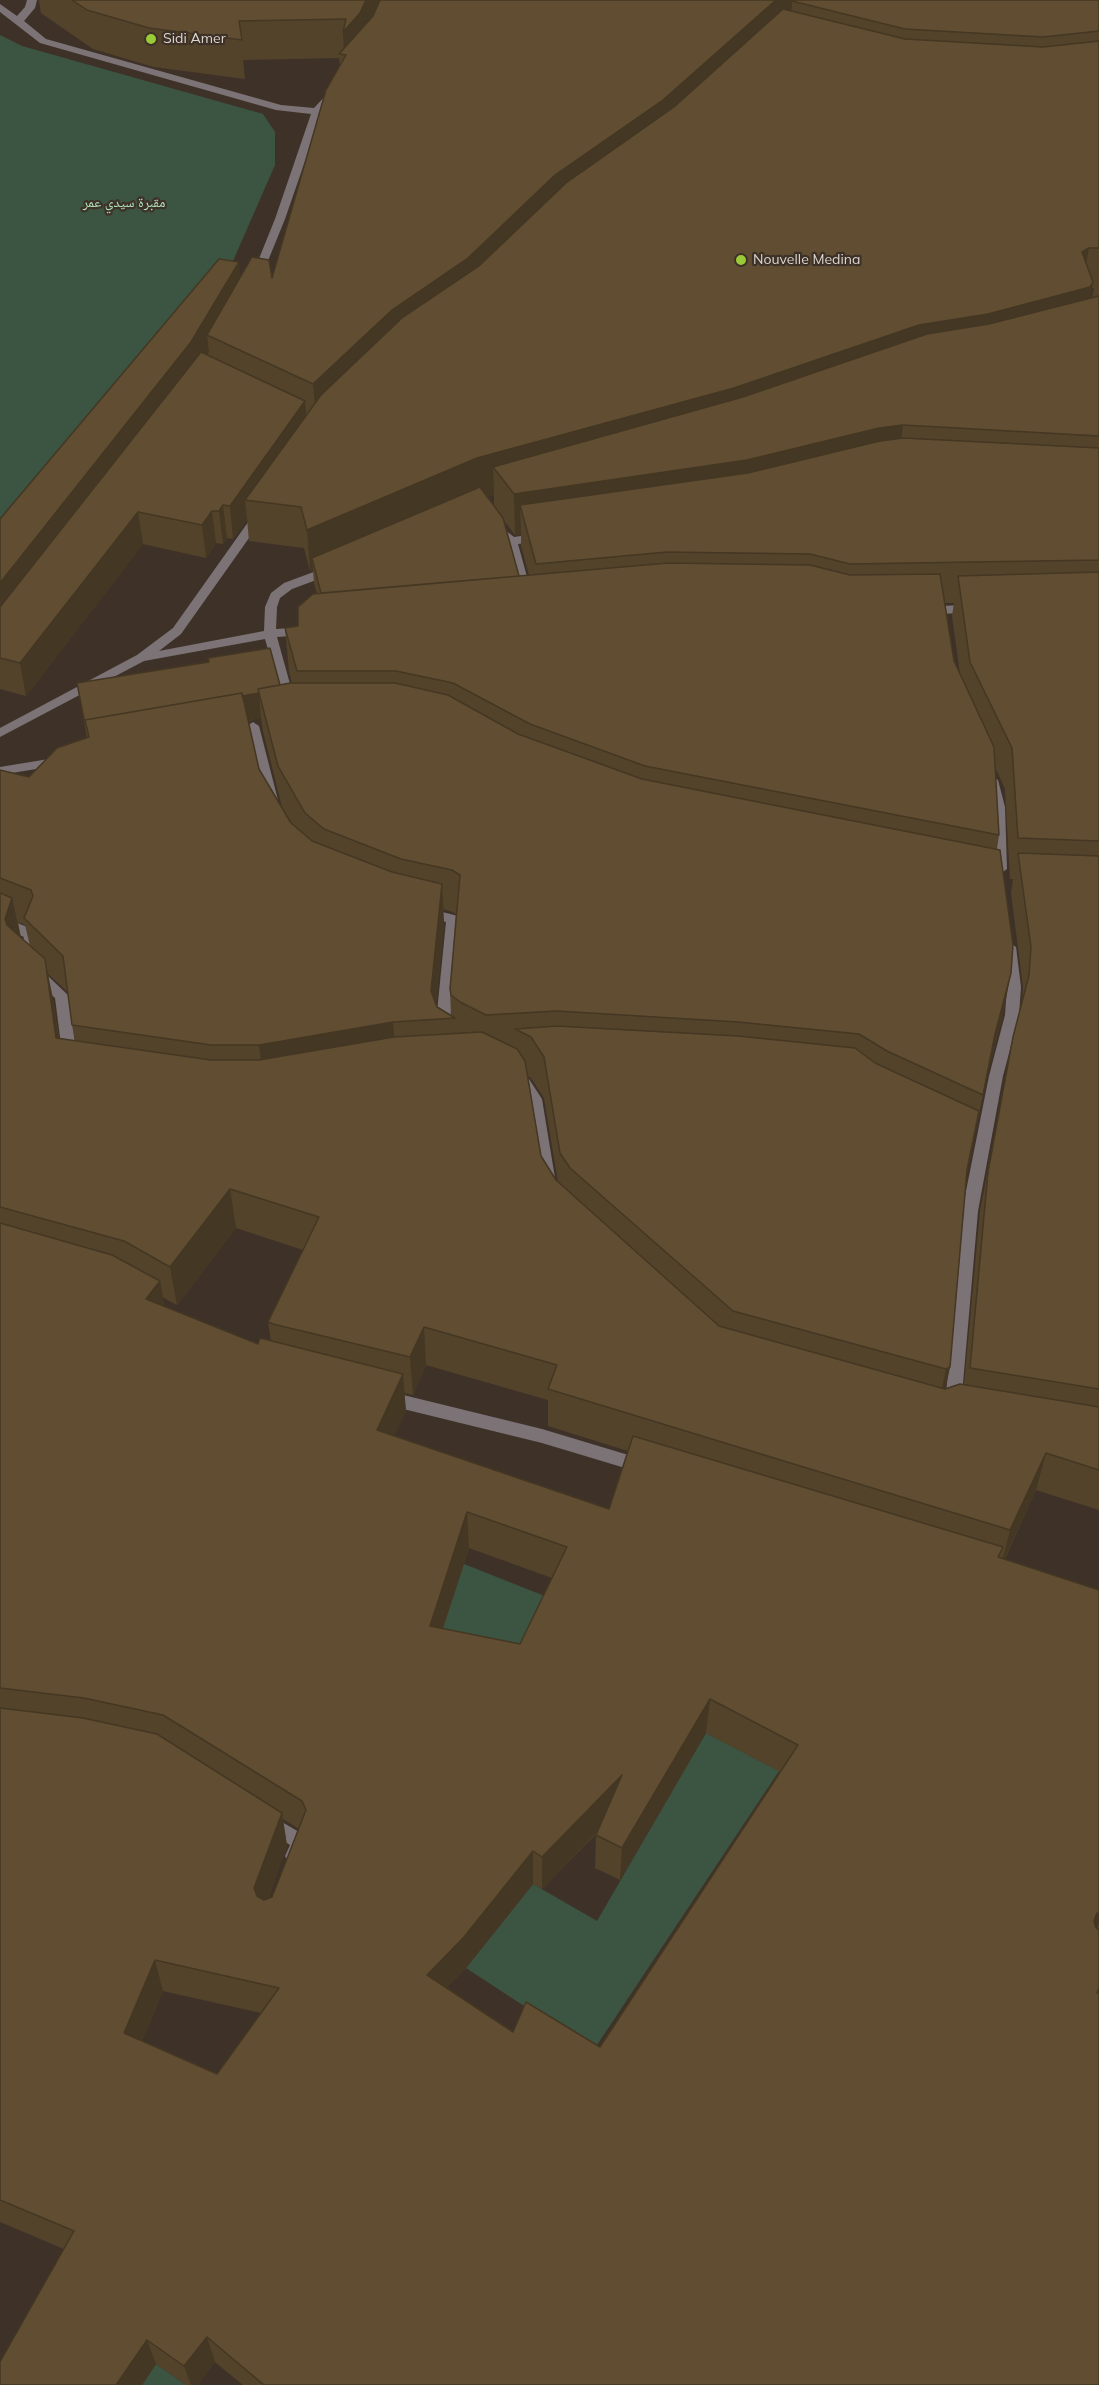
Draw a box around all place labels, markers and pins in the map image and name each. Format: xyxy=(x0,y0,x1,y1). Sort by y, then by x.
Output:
place label: Sidi Amer xyxy=(163,31,226,47)
marker: Sidi Amer xyxy=(144,32,158,46)
place label: Nouvelle Medina xyxy=(753,252,860,268)
marker: Nouvelle Medina xyxy=(734,253,748,267)

